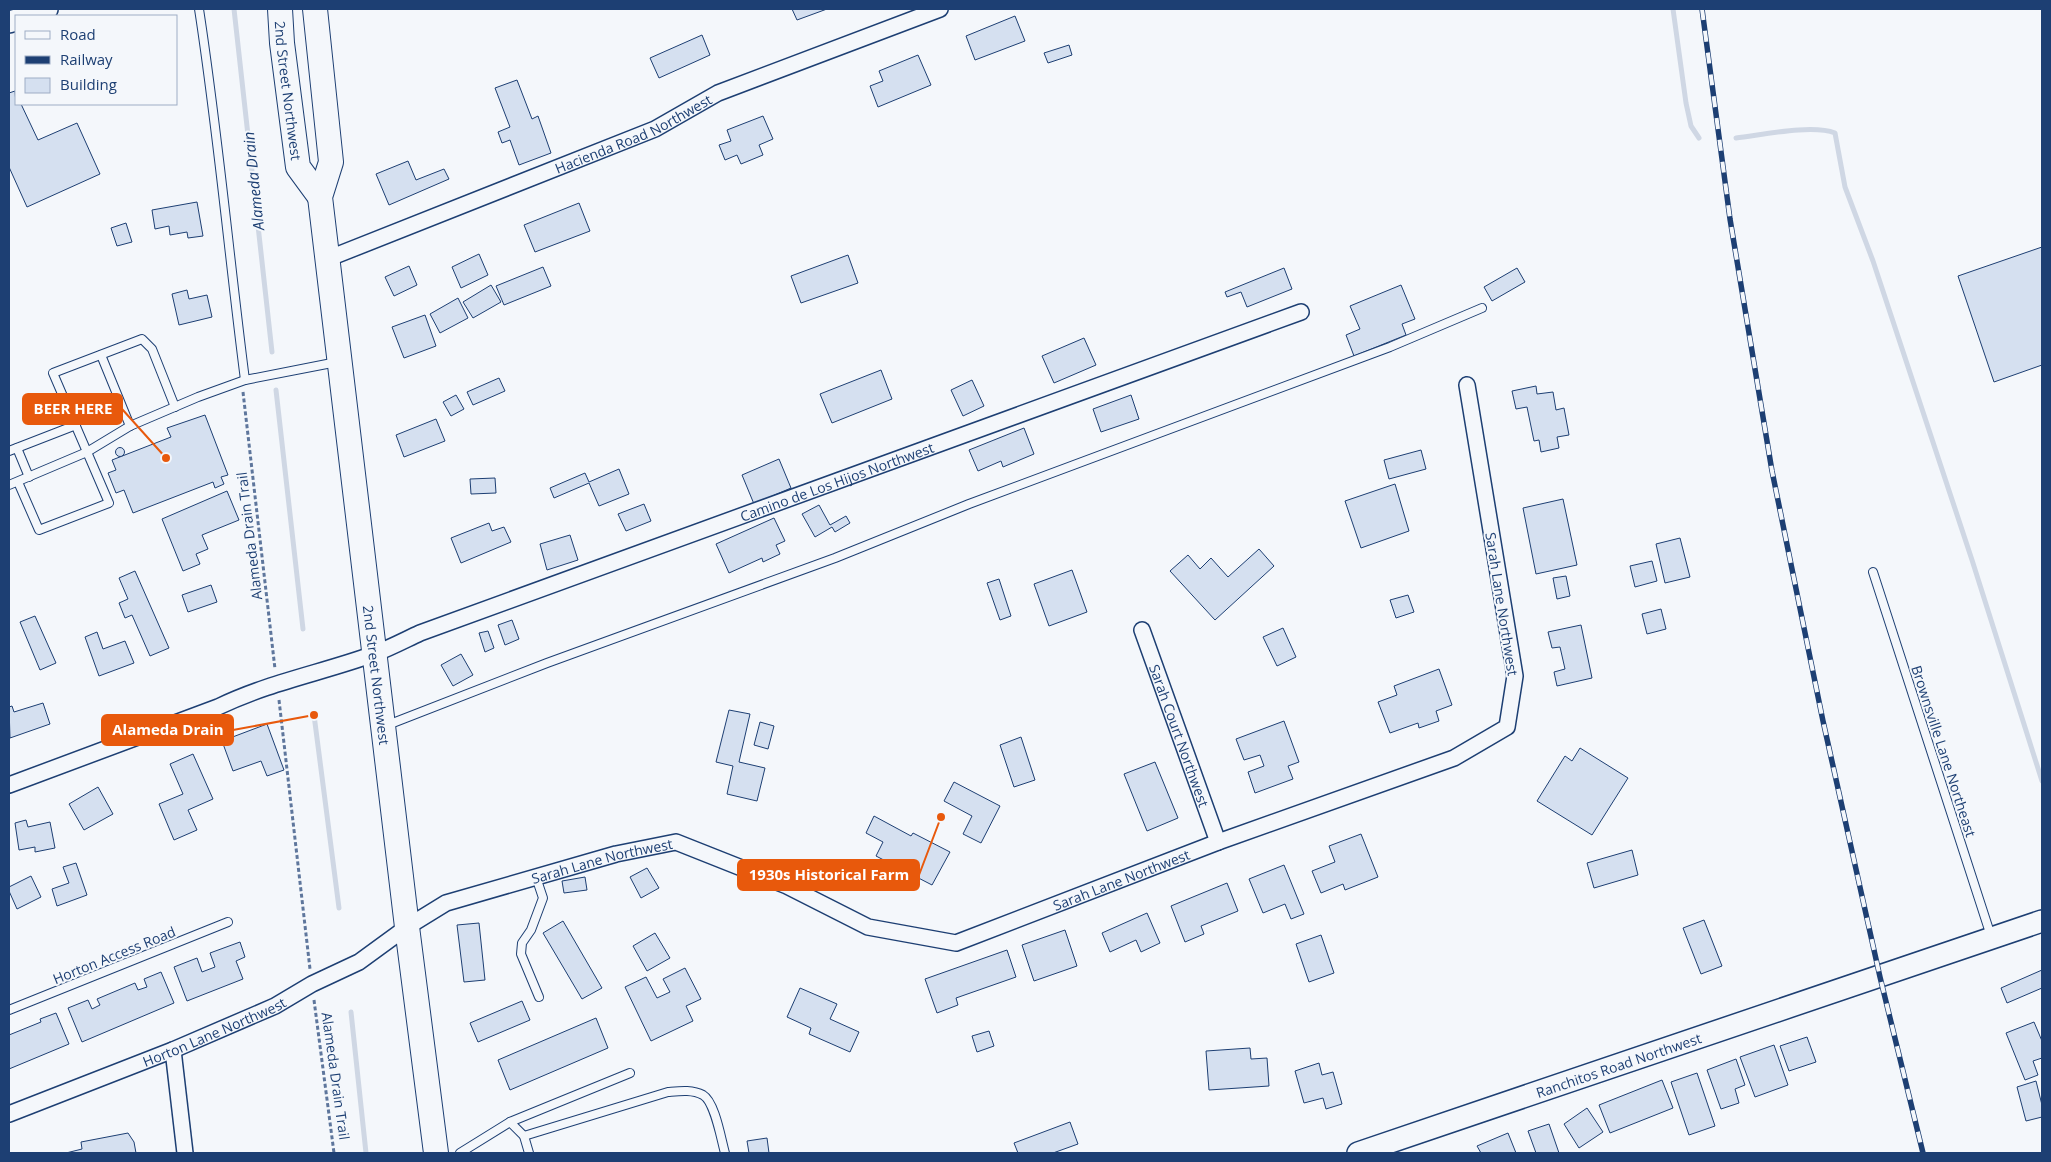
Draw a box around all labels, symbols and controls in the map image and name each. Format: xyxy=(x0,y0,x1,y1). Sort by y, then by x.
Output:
legend xyxy=(15,15,178,105)
street label: 2nd Street Northwest xyxy=(271,20,307,161)
text: Road xyxy=(60,24,96,44)
text: Railway xyxy=(60,49,113,69)
text: Building xyxy=(60,74,117,94)
street label: Hacienda Road Northwest xyxy=(552,89,715,177)
water label: Alameda Drain xyxy=(238,131,268,232)
callout: BEER HERE xyxy=(23,394,122,424)
text: BEER HERE xyxy=(34,398,112,418)
street label: Camino de Los Hijos Northwest xyxy=(737,437,936,525)
street label: Alameda Drain Trail xyxy=(232,471,266,601)
street label: Sarah Lane Northwest xyxy=(1481,531,1523,677)
street label: 2nd Street Northwest xyxy=(359,604,395,746)
street label: Sarah Court Northwest xyxy=(1146,662,1214,809)
street label: Brownsville Lane Northeast xyxy=(1907,663,1981,839)
callout: Alameda Drain xyxy=(102,715,233,745)
text: Alameda Drain xyxy=(112,719,224,739)
street label: Sarah Lane Northwest xyxy=(529,833,674,887)
street label: Sarah Lane Northwest xyxy=(1050,844,1192,914)
callout: 1930s Historical Farm xyxy=(738,860,919,890)
text: 1930s Historical Farm xyxy=(749,864,909,884)
street label: Horton Access Road xyxy=(50,922,178,988)
street label: Horton Lane Northwest xyxy=(140,992,289,1071)
street label: Alameda Drain Trail xyxy=(318,1011,354,1141)
street label: Ranchitos Road Northwest xyxy=(1533,1028,1704,1102)

